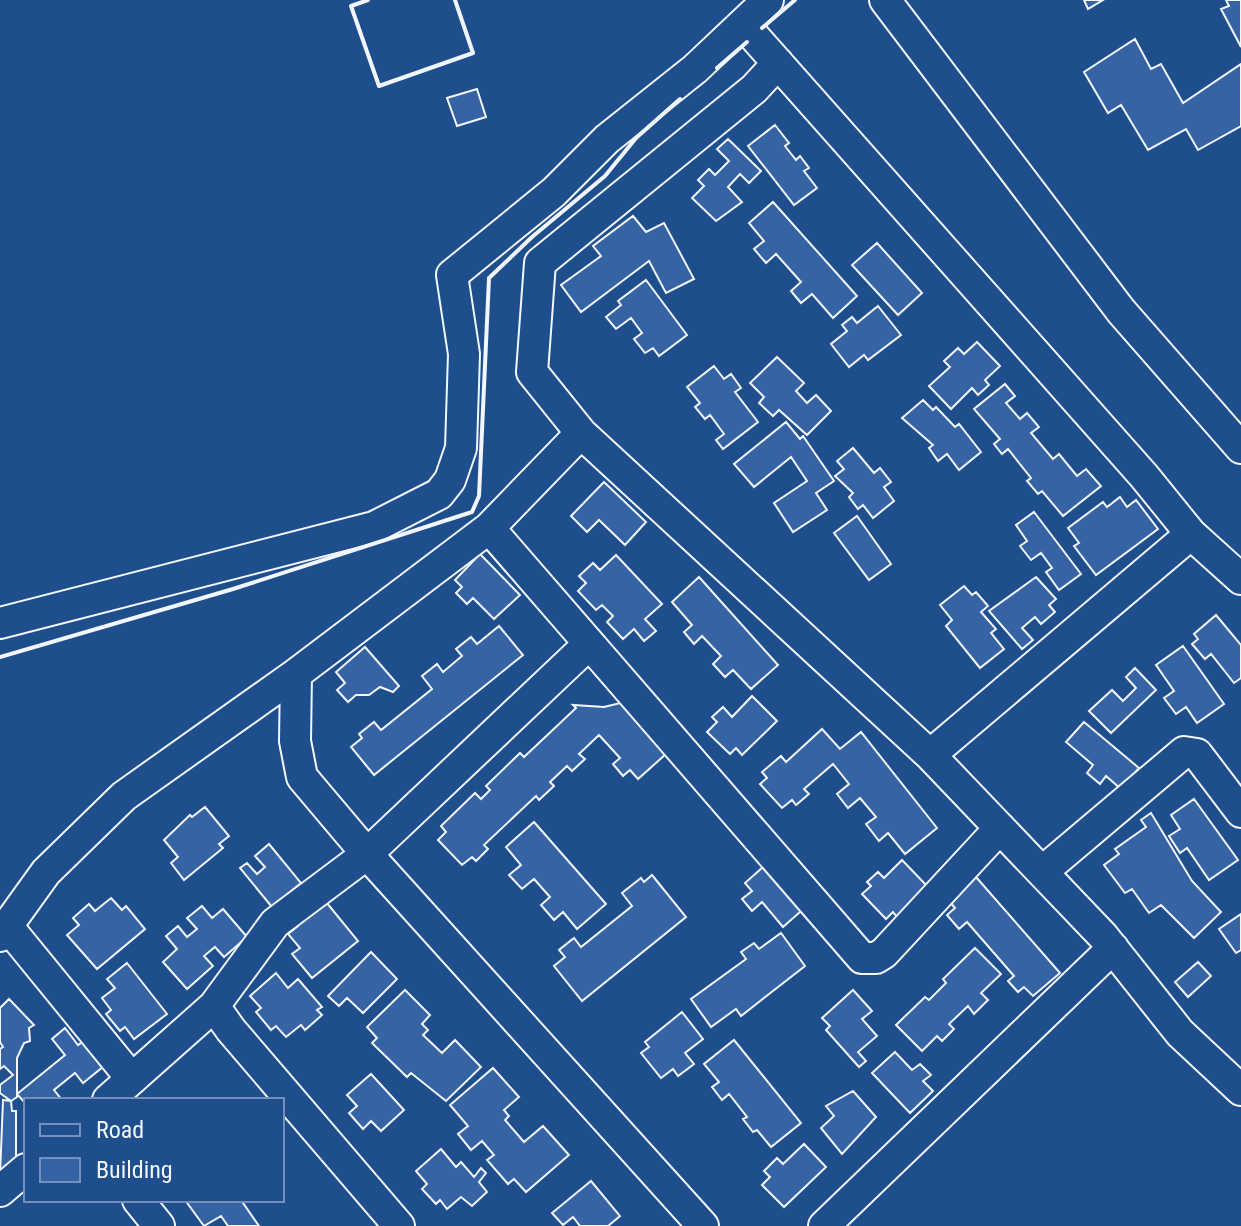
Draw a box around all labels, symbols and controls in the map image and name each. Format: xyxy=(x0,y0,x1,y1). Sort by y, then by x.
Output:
legend xyxy=(24,1098,284,1202)
text: Road xyxy=(96,1116,144,1144)
text: Building xyxy=(96,1156,173,1184)

